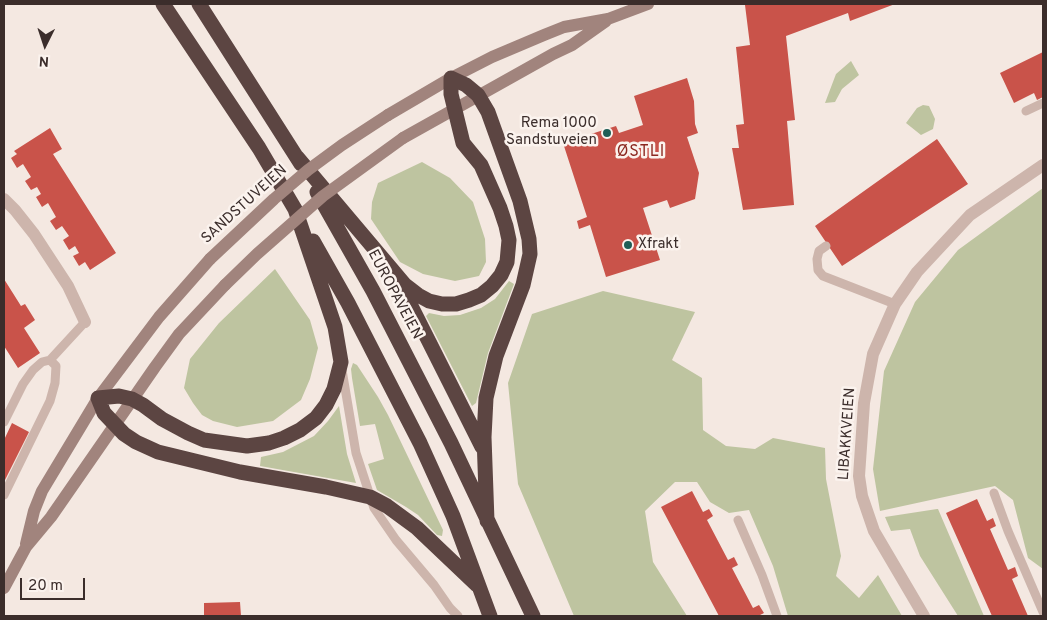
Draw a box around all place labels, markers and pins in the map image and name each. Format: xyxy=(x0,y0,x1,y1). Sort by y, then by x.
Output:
place label: Rema 1000 Sandstuveien xyxy=(506,115,597,150)
marker: Rema 1000 Sandstuveien xyxy=(601,127,613,139)
place label: Xfrakt xyxy=(638,236,679,254)
marker: Xfrakt xyxy=(622,239,634,251)

